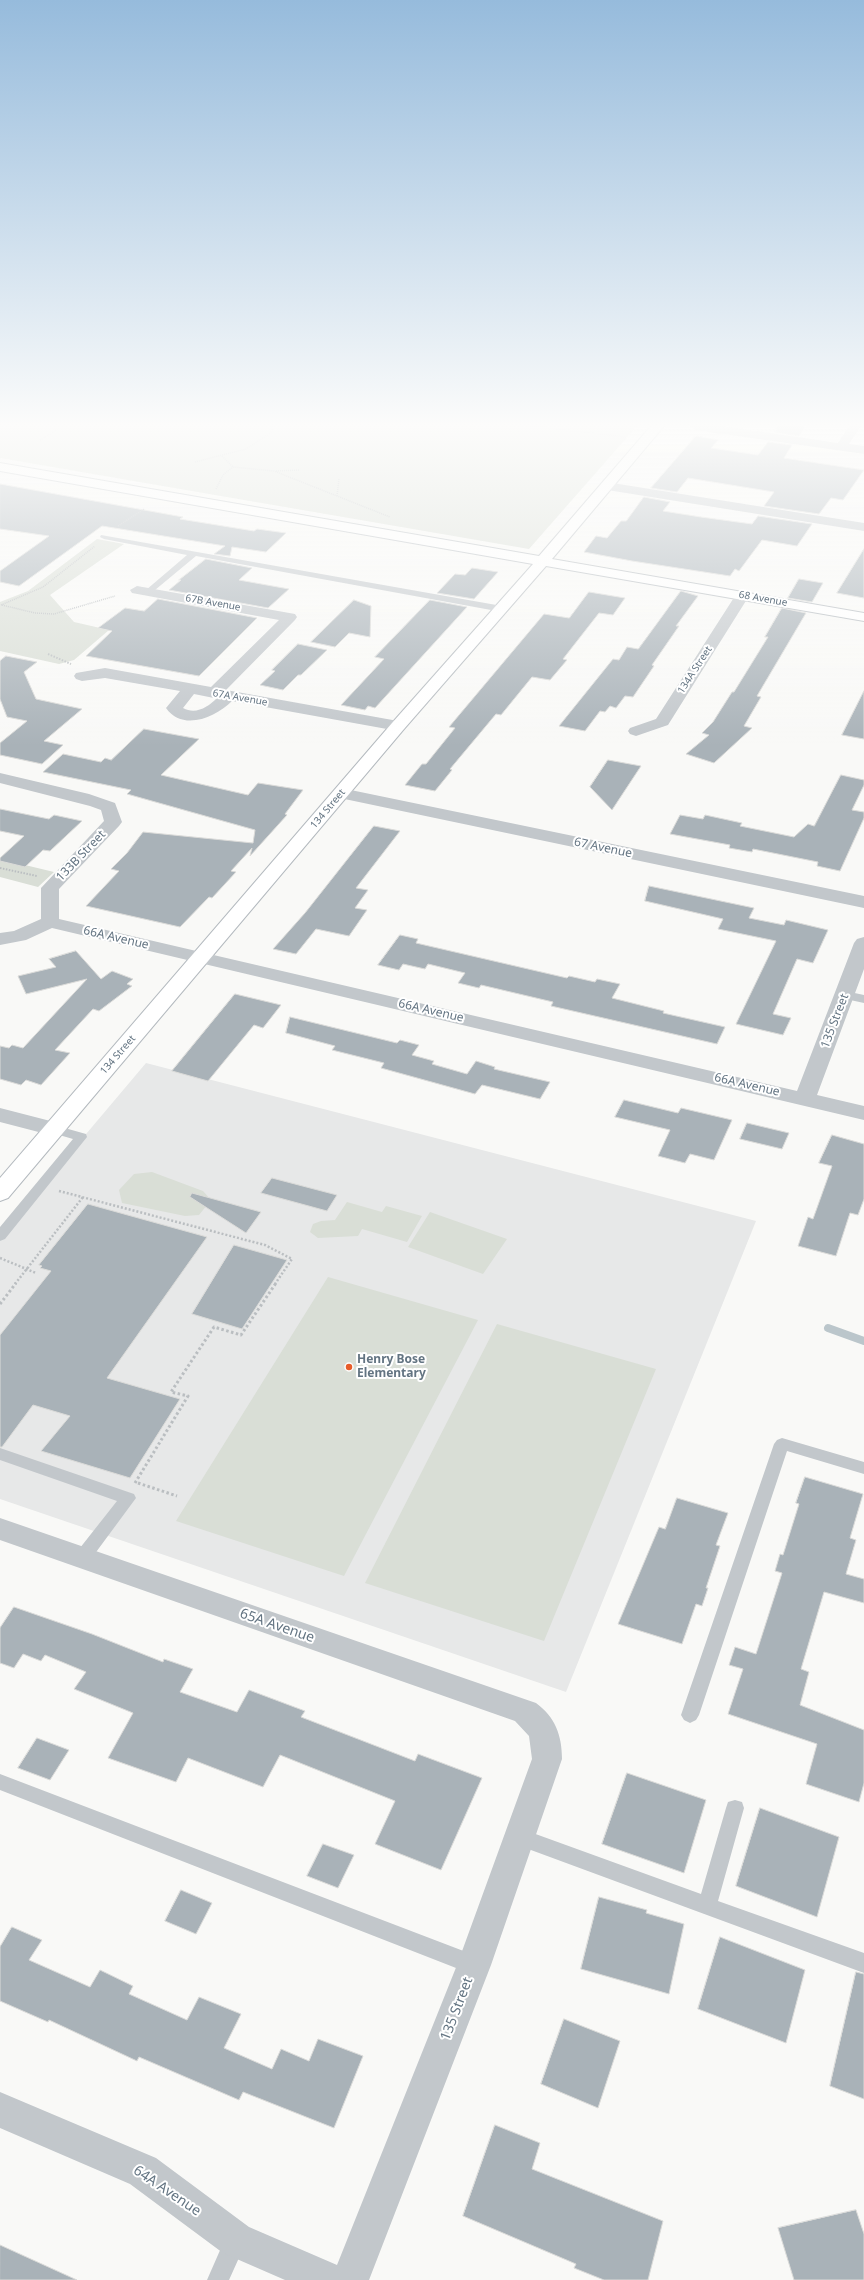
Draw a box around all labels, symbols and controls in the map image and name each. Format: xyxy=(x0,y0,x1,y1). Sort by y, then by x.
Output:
street label: 68 Avenue xyxy=(738,589,788,609)
street label: 67B Avenue xyxy=(185,592,241,614)
street label: 134A Street xyxy=(675,644,715,696)
street label: 67A Avenue xyxy=(212,687,268,709)
street label: 134 Street xyxy=(308,787,348,831)
street label: 133B Street xyxy=(53,828,109,884)
street label: 67 Avenue xyxy=(573,835,633,861)
street label: 66A Avenue xyxy=(82,923,150,953)
street label: 135 Street xyxy=(818,992,852,1050)
street label: 66A Avenue xyxy=(397,996,465,1026)
street label: 134 Street xyxy=(98,1033,138,1077)
street label: 66A Avenue xyxy=(713,1070,781,1100)
place label: Henry Bose Elementary xyxy=(357,1353,426,1381)
marker: Henry Bose Elementary xyxy=(344,1362,354,1372)
street label: 65A Avenue xyxy=(238,1605,316,1647)
street label: 135 Street xyxy=(437,1975,477,2043)
street label: 64A Avenue xyxy=(130,2162,204,2220)

